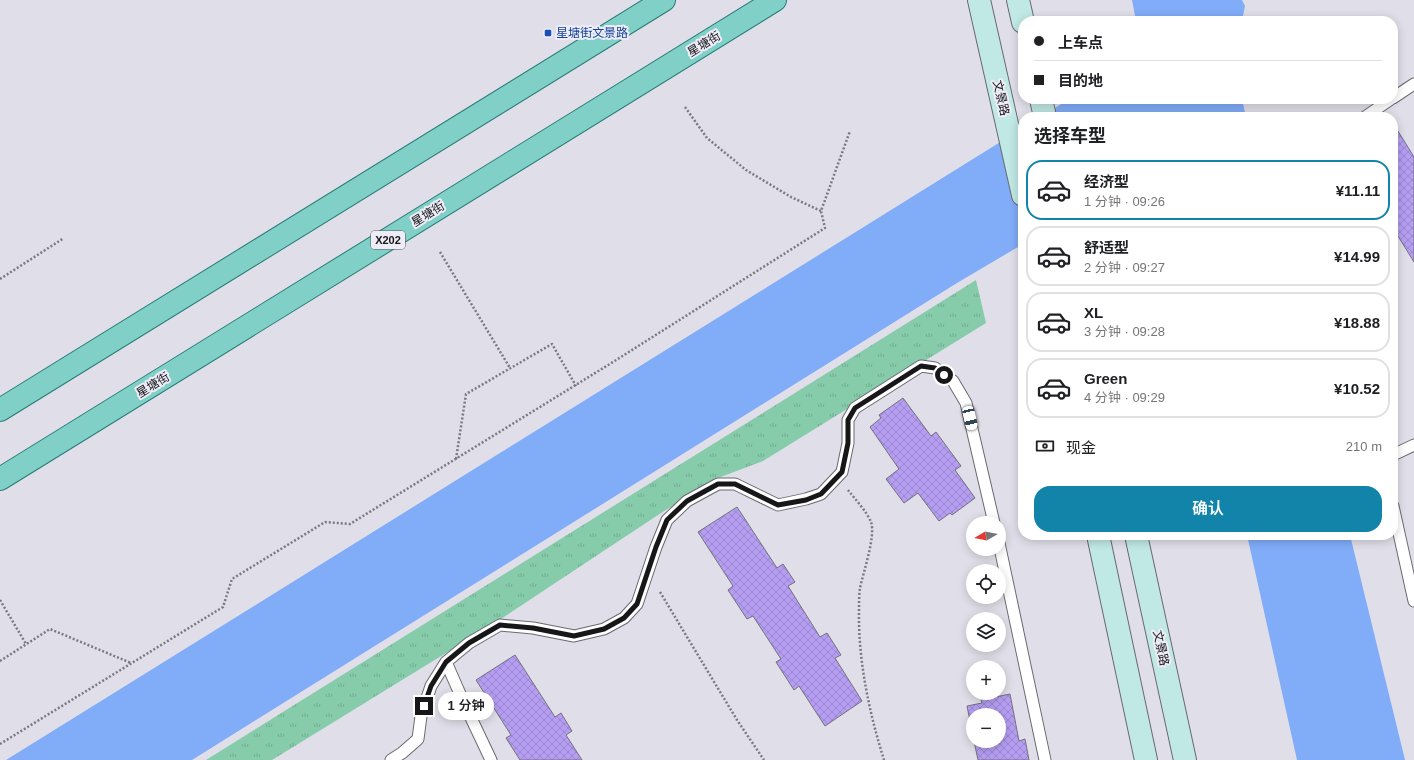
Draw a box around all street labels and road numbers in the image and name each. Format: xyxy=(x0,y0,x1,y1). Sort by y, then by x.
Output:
street label: 星塘街 xyxy=(685,29,723,59)
street label: 文景路 xyxy=(990,79,1012,117)
street label: 星塘街 xyxy=(409,199,447,229)
road number: X202 xyxy=(371,231,405,249)
street label: 星塘街 xyxy=(134,370,172,400)
street label: 文景路 xyxy=(1150,629,1172,667)

